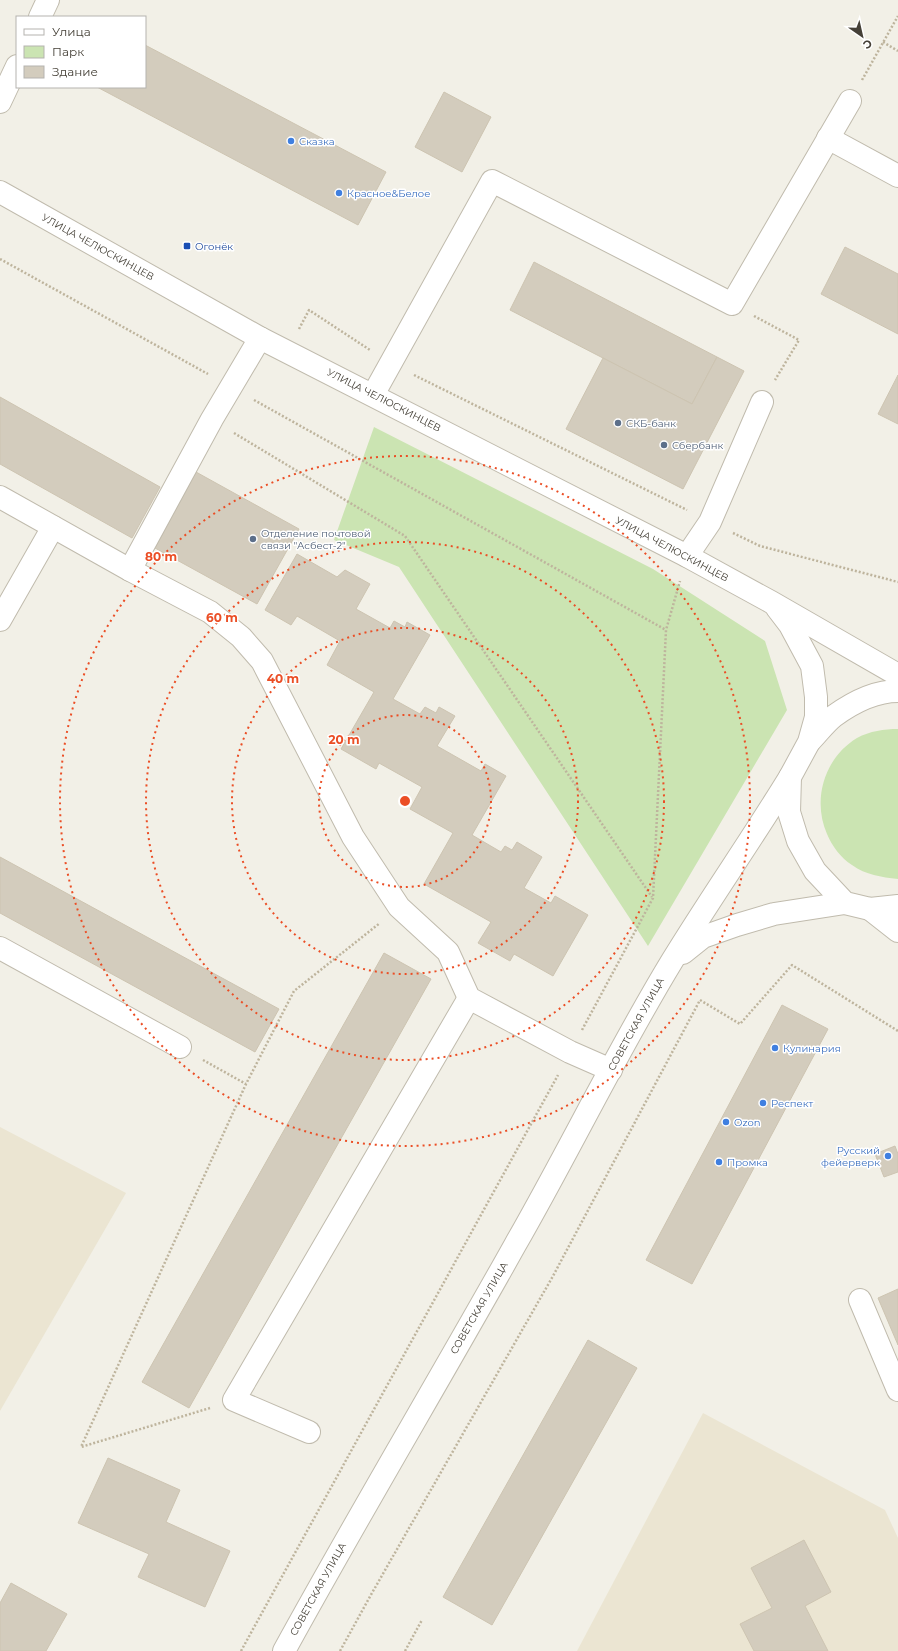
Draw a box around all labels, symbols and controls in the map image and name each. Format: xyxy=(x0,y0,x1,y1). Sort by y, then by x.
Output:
legend xyxy=(16,16,146,88)
north arrow xyxy=(842,16,882,56)
text: Улица xyxy=(52,24,91,39)
text: С xyxy=(860,36,875,52)
text: Парк xyxy=(52,44,84,59)
text: Здание xyxy=(52,64,98,79)
place label: Сказка xyxy=(299,135,335,148)
marker: Сказка xyxy=(286,136,296,146)
place label: Красное&Белое xyxy=(347,187,430,200)
marker: Красное&Белое xyxy=(334,188,344,198)
street label: УЛИЦА ЧЕЛЮСКИНЦЕВ xyxy=(40,211,156,283)
place label: Огонёк xyxy=(195,240,233,253)
marker: Огонёк xyxy=(182,241,192,251)
street label: УЛИЦА ЧЕЛЮСКИНЦЕВ xyxy=(325,366,443,434)
place label: СКБ-банк xyxy=(626,417,676,430)
marker: СКБ-банк xyxy=(613,418,623,428)
place label: Сбербанк xyxy=(672,439,724,452)
marker: Сбербанк xyxy=(659,440,669,450)
street label: УЛИЦА ЧЕЛЮСКИНЦЕВ xyxy=(613,514,731,584)
place label: Отделение почтовой связи "Асбест-2" xyxy=(261,527,371,552)
marker: Отделение почтовой связи "Асбест-2" xyxy=(248,534,258,544)
text: 80 m xyxy=(145,549,177,564)
text: 60 m xyxy=(206,610,238,625)
text: 40 m xyxy=(267,671,299,686)
text: 20 m xyxy=(328,732,360,747)
centre of rings xyxy=(398,794,412,808)
street label: СОВЕТСКАЯ УЛИЦА xyxy=(605,975,667,1073)
place label: Кулинария xyxy=(783,1042,841,1055)
marker: Кулинария xyxy=(770,1043,780,1053)
place label: Респект xyxy=(771,1097,813,1110)
marker: Респект xyxy=(758,1098,768,1108)
place label: Ozon xyxy=(734,1116,760,1129)
marker: Ozon xyxy=(721,1117,731,1127)
place label: Русский фейерверк xyxy=(821,1144,880,1169)
marker: Русский фейерверк xyxy=(883,1151,893,1161)
place label: Промка xyxy=(727,1156,768,1169)
marker: Промка xyxy=(714,1157,724,1167)
street label: СОВЕТСКАЯ УЛИЦА xyxy=(447,1259,511,1356)
street label: СОВЕТСКАЯ УЛИЦА xyxy=(287,1540,349,1638)

